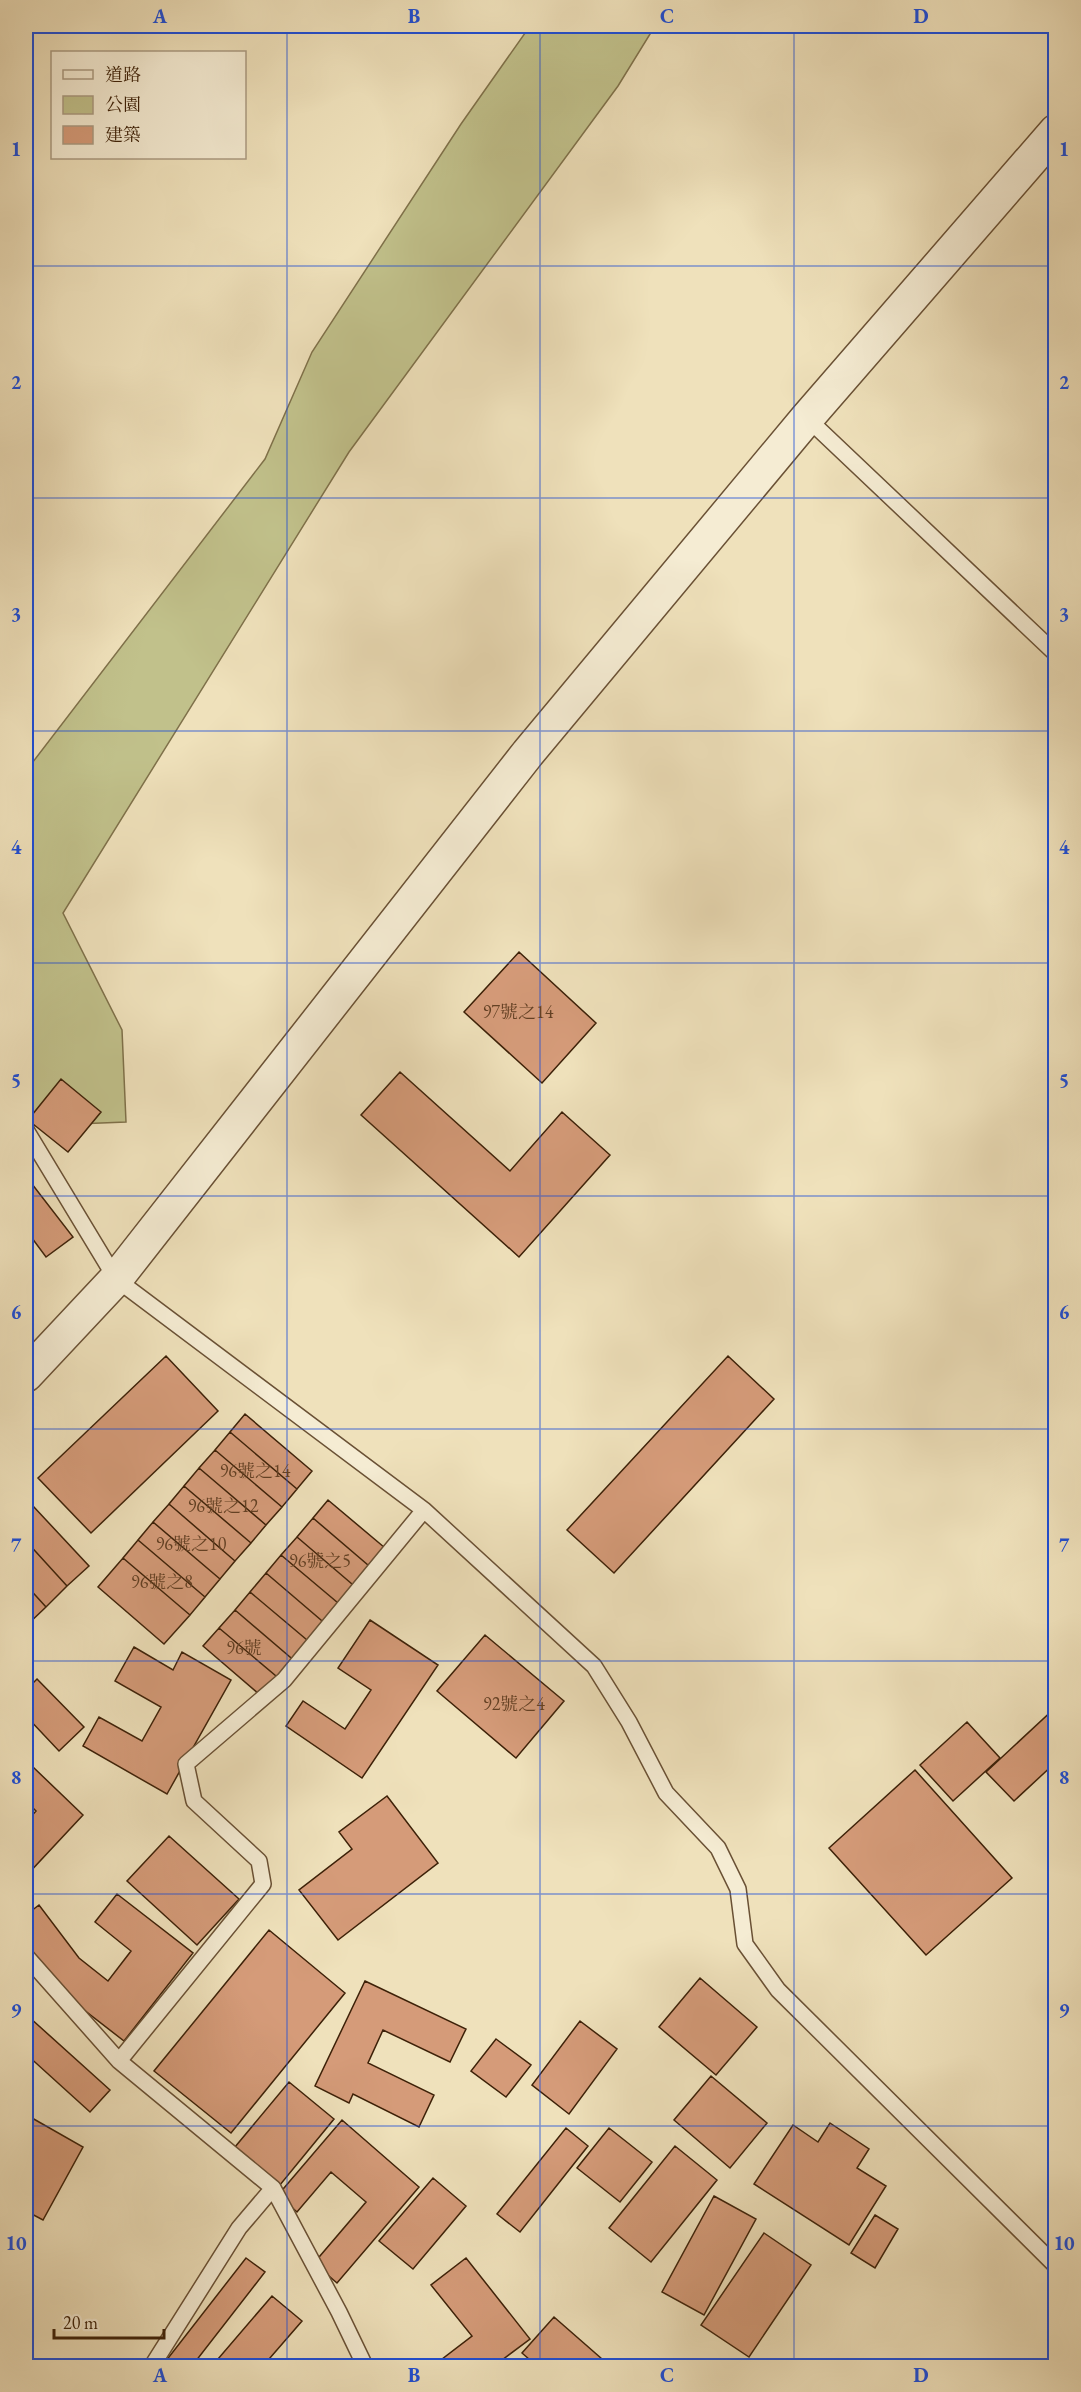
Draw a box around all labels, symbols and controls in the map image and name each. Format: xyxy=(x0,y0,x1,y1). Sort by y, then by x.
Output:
text: A xyxy=(152,3,168,29)
text: B xyxy=(408,3,420,29)
text: C xyxy=(660,3,674,29)
text: D xyxy=(913,3,929,29)
legend xyxy=(51,51,246,159)
text: 道路 xyxy=(105,63,141,86)
text: 公園 xyxy=(105,93,141,116)
text: 建築 xyxy=(105,123,141,146)
text: 1 xyxy=(11,136,21,162)
text: 1 xyxy=(1059,136,1069,162)
text: 2 xyxy=(11,369,22,395)
text: 2 xyxy=(1059,369,1070,395)
text: 3 xyxy=(11,601,21,627)
text: 3 xyxy=(1059,601,1069,627)
text: 4 xyxy=(11,834,22,860)
text: 4 xyxy=(1059,834,1070,860)
house number: 97號之14 xyxy=(483,1000,554,1023)
text: 5 xyxy=(11,1067,21,1093)
text: 5 xyxy=(1059,1067,1069,1093)
text: 6 xyxy=(11,1299,22,1325)
text: 6 xyxy=(1059,1299,1070,1325)
house number: 96號之14 xyxy=(220,1459,291,1482)
house number: 96號之12 xyxy=(188,1494,259,1517)
text: 7 xyxy=(11,1532,22,1558)
house number: 96號之10 xyxy=(156,1532,227,1555)
text: 7 xyxy=(1059,1532,1070,1558)
house number: 96號之5 xyxy=(289,1549,351,1572)
house number: 96號之8 xyxy=(131,1570,193,1593)
house number: 96號 xyxy=(226,1636,262,1659)
house number: 92號之4 xyxy=(483,1692,545,1715)
text: 8 xyxy=(11,1764,21,1790)
text: 8 xyxy=(1059,1764,1069,1790)
text: 9 xyxy=(11,1997,22,2023)
text: 9 xyxy=(1059,1997,1070,2023)
text: 10 xyxy=(5,2230,27,2256)
text: 10 xyxy=(1053,2230,1075,2256)
scale bar xyxy=(54,2302,164,2340)
text: 20 m xyxy=(63,2311,98,2334)
text: A xyxy=(152,2362,168,2388)
text: B xyxy=(408,2362,420,2388)
text: C xyxy=(660,2362,674,2388)
text: D xyxy=(913,2362,929,2388)

